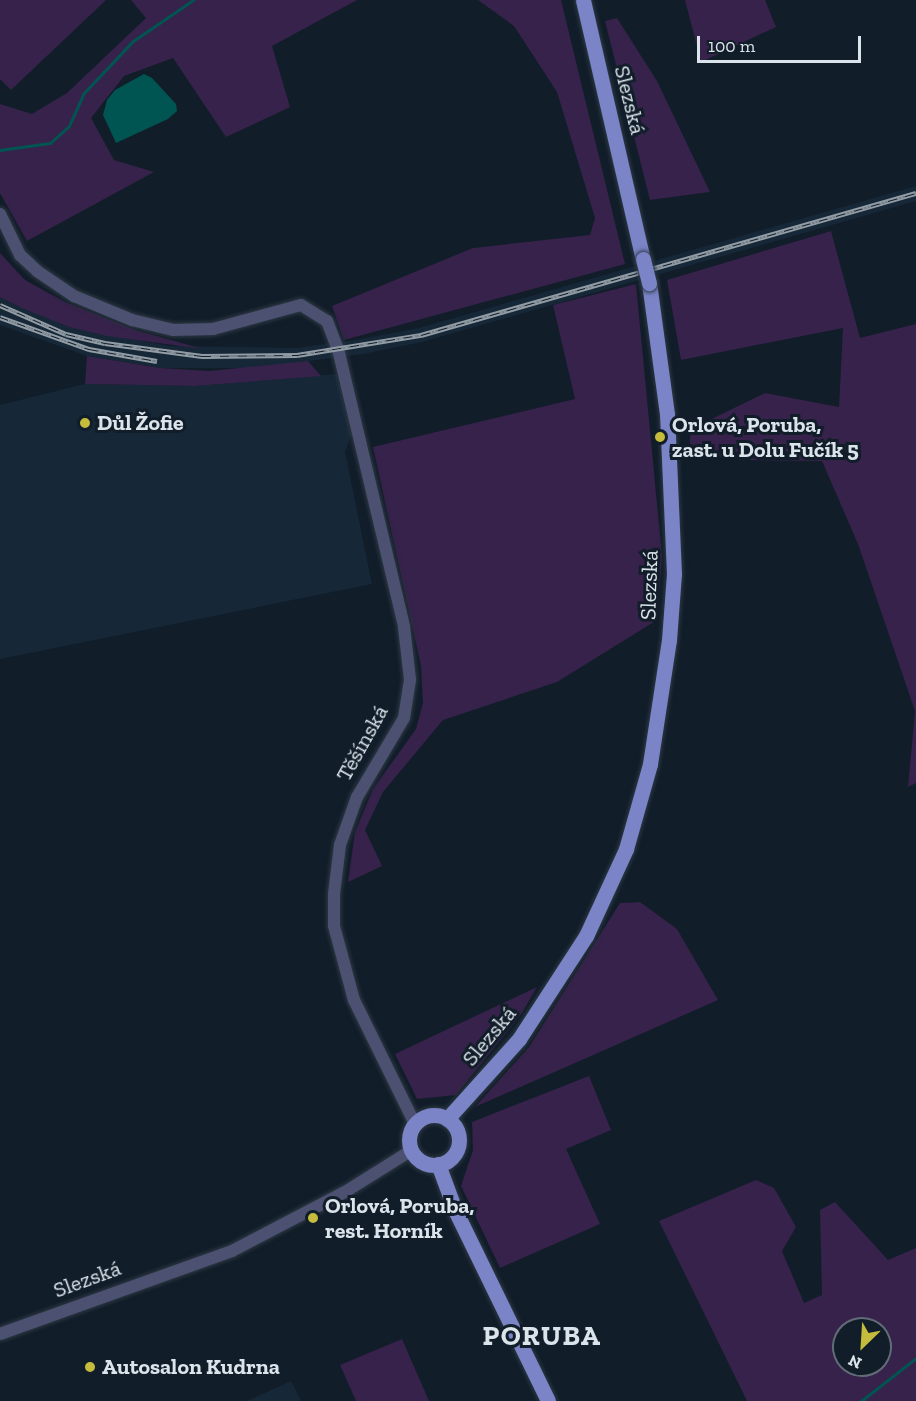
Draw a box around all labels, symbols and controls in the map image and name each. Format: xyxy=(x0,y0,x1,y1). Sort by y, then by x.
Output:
scale bar xyxy=(700,24,864,62)
text: 100 m xyxy=(708,35,755,57)
street label: Slezská xyxy=(609,63,651,137)
place label: Důl Žofie xyxy=(97,410,184,436)
place label: Orlová, Poruba, zast. u Dolu Fučík 5 xyxy=(672,411,859,463)
marker: Důl Žofie xyxy=(78,416,92,430)
marker: Orlová, Poruba, zast. u Dolu Fučík 5 xyxy=(653,430,667,444)
street label: Slezská xyxy=(635,550,663,620)
street label: Těšínská xyxy=(330,700,394,786)
street label: Slezská xyxy=(456,1001,522,1071)
place label: Orlová, Poruba, rest. Horník xyxy=(325,1192,474,1244)
marker: Orlová, Poruba, rest. Horník xyxy=(306,1211,320,1225)
street label: Slezská xyxy=(50,1255,124,1303)
north arrow xyxy=(832,1317,892,1377)
district label: PORUBA xyxy=(483,1319,601,1353)
text: N xyxy=(846,1351,865,1373)
place label: Autosalon Kudrna xyxy=(102,1354,280,1380)
marker: Autosalon Kudrna xyxy=(83,1360,97,1374)

